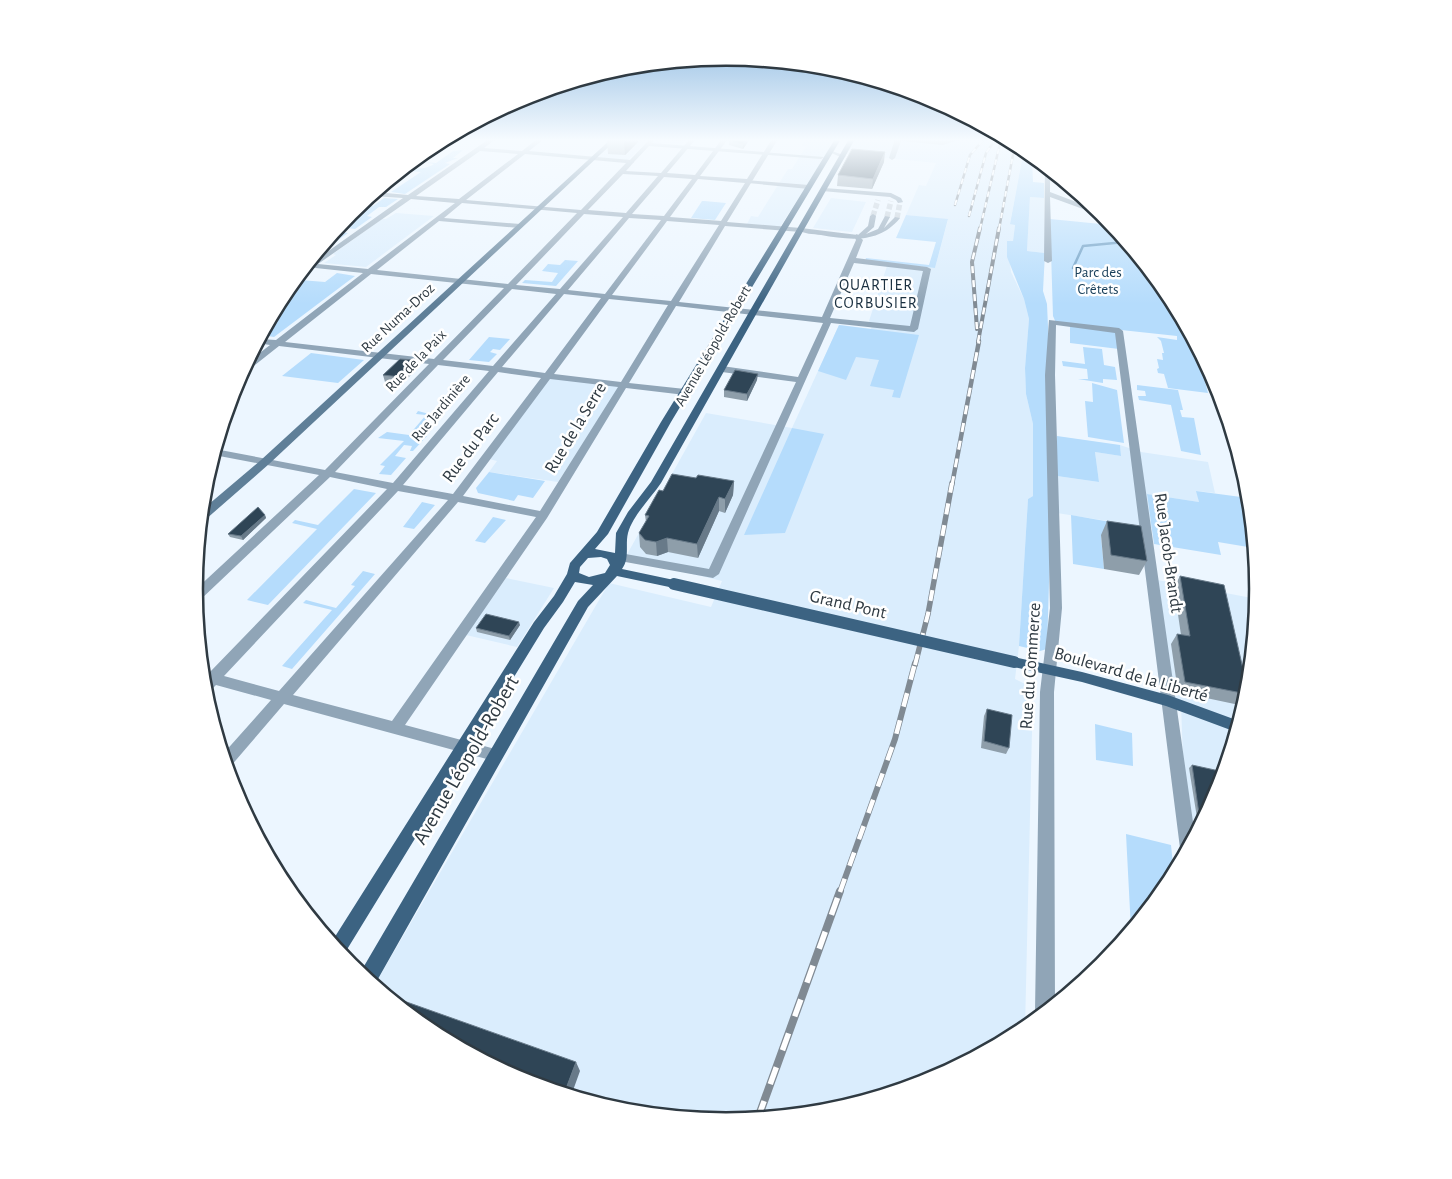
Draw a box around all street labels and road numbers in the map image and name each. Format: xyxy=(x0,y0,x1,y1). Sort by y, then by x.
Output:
street label: Rue Numa-Droz xyxy=(359,281,437,355)
street label: Avenue Léopold-Robert xyxy=(672,283,754,409)
street label: Rue de la Paix xyxy=(383,327,449,395)
street label: Rue Jardinière xyxy=(409,372,473,444)
street label: Rue de la Serre xyxy=(542,379,610,477)
street label: Rue du Parc xyxy=(439,410,503,486)
street label: Rue Jacob-Brandt xyxy=(1151,492,1185,615)
street label: Grand Pont xyxy=(808,587,888,623)
street label: Rue du Commerce xyxy=(1018,602,1044,730)
street label: Boulevard de la Liberté xyxy=(1052,644,1210,706)
street label: Avenue Léopold-Robert xyxy=(409,672,523,848)

